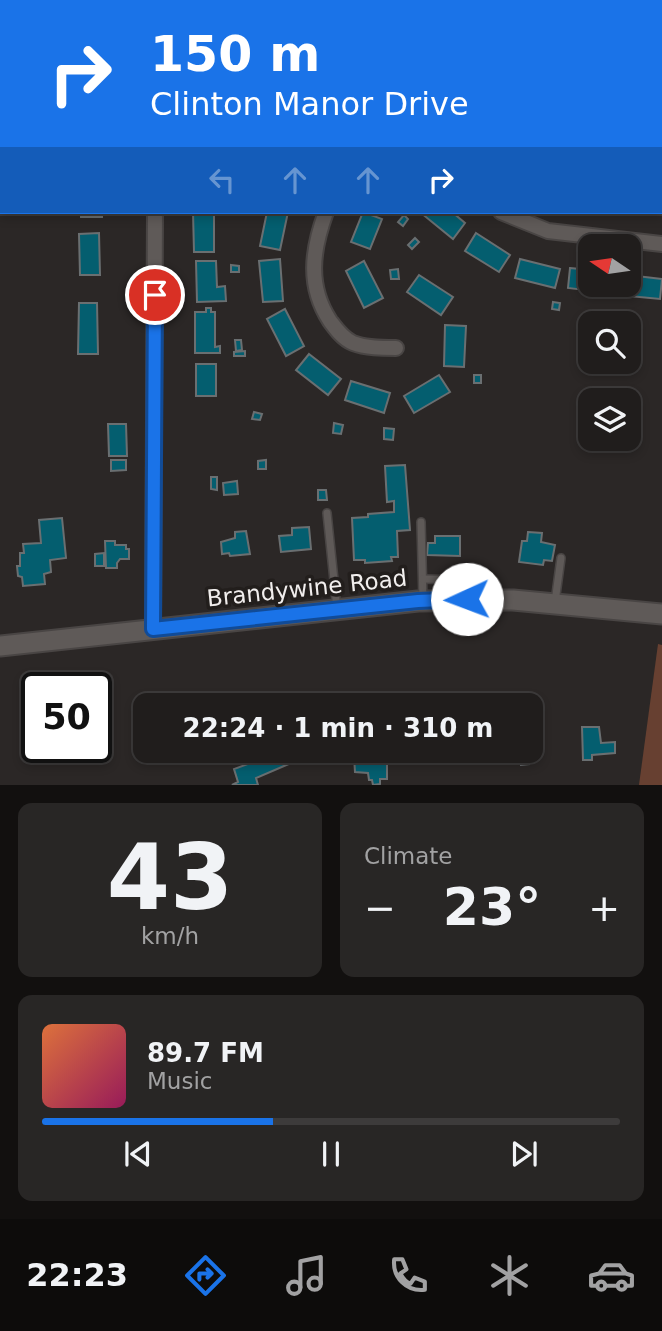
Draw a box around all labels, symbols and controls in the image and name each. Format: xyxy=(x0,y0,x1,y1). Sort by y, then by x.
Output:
text: 150 m xyxy=(150,26,320,83)
icon: right xyxy=(35,28,126,119)
text: Clinton Manor Drive xyxy=(150,85,469,123)
icon: left xyxy=(203,161,241,199)
icon: ahead xyxy=(276,161,314,199)
icon: ahead xyxy=(349,161,387,199)
icon: right xyxy=(422,161,460,199)
north arrow xyxy=(578,234,640,298)
map controls xyxy=(578,234,641,451)
pin xyxy=(125,265,185,325)
icon: arrive xyxy=(136,276,174,314)
button: search xyxy=(578,311,641,374)
button: layers xyxy=(578,388,641,451)
position arrow xyxy=(430,562,504,636)
street label: Brandywine Road xyxy=(206,565,408,611)
speed limit sign: 50 xyxy=(21,672,112,763)
text: 22:24 · 1 min · 310 m xyxy=(183,713,493,743)
text: 43 xyxy=(107,825,233,930)
text: Climate xyxy=(364,843,453,869)
text: 23° xyxy=(443,877,541,937)
text: − xyxy=(364,886,396,930)
text: + xyxy=(588,886,620,930)
text: km/h xyxy=(141,923,199,949)
text: 89.7 FM xyxy=(147,1038,264,1068)
text: Music xyxy=(147,1068,212,1094)
icon: previous xyxy=(119,1135,157,1173)
icon: pause xyxy=(312,1135,350,1173)
icon: next xyxy=(505,1135,543,1173)
icon: directions xyxy=(181,1251,230,1300)
icon: music xyxy=(282,1251,331,1300)
icon: phone xyxy=(384,1251,433,1300)
icon: climate xyxy=(485,1251,534,1300)
icon: car xyxy=(587,1251,636,1300)
text: 22:23 xyxy=(26,1256,128,1294)

